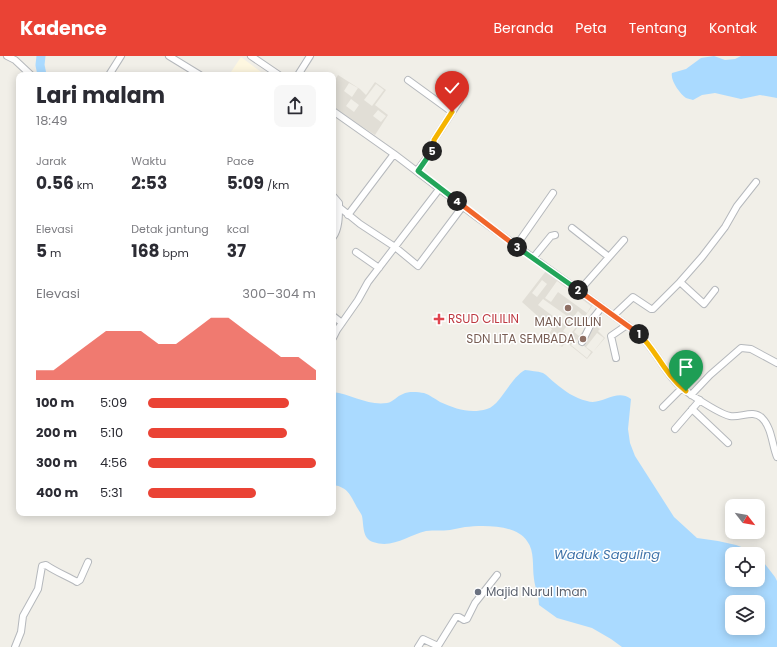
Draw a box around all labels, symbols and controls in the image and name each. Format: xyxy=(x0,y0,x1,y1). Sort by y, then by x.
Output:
text: Kadence xyxy=(20,15,107,42)
text: Beranda xyxy=(494,18,553,38)
text: Peta xyxy=(575,18,607,38)
text: Tentang xyxy=(629,18,687,38)
text: Kontak xyxy=(709,18,757,38)
pin xyxy=(435,71,469,112)
icon: check xyxy=(441,77,463,99)
text: Lari malam xyxy=(36,80,165,111)
button: share xyxy=(274,85,316,127)
text: 18:49 xyxy=(36,111,68,130)
pin: 5 xyxy=(422,141,442,161)
text: 5 xyxy=(428,143,436,159)
text: Jarak xyxy=(36,153,66,169)
text: Waktu xyxy=(131,153,166,169)
text: Pace xyxy=(227,153,254,169)
text: 0.56 xyxy=(36,171,74,195)
text: 2:53 xyxy=(131,171,167,195)
text: 5:09 xyxy=(227,171,264,195)
text: km xyxy=(74,177,94,193)
text: /km xyxy=(264,177,289,193)
pin: 4 xyxy=(447,191,467,211)
text: 4 xyxy=(453,193,461,209)
text: Elevasi xyxy=(36,221,73,237)
text: Detak jantung xyxy=(131,221,209,237)
text: kcal xyxy=(227,221,249,237)
pin: 3 xyxy=(507,237,527,257)
text: 5 xyxy=(36,239,47,263)
text: 168 xyxy=(131,239,160,263)
text: 37 xyxy=(227,239,246,263)
text: 3 xyxy=(514,239,520,255)
text: m xyxy=(47,245,61,261)
text: bpm xyxy=(160,245,189,261)
pin: 2 xyxy=(568,280,588,300)
text: 2 xyxy=(575,282,581,298)
text: Elevasi xyxy=(36,284,80,303)
text: 300–304 m xyxy=(242,284,316,303)
marker: MAN CILILIN xyxy=(563,303,573,313)
place label: RSUD CILILIN xyxy=(448,310,519,327)
marker: RSUD CILILIN xyxy=(433,313,445,325)
place label: MAN CILILIN xyxy=(535,313,602,330)
pin: 1 xyxy=(629,324,649,344)
text: 1 xyxy=(637,326,641,342)
place label: SDN LITA SEMBADA xyxy=(466,330,575,347)
marker: SDN LITA SEMBADA xyxy=(578,334,588,344)
pin xyxy=(669,350,703,391)
icon: arrive xyxy=(675,356,697,378)
text: 100 m xyxy=(36,393,74,412)
text: 5:09 xyxy=(100,393,127,412)
text: 200 m xyxy=(36,423,77,442)
text: 5:10 xyxy=(100,423,123,442)
text: 300 m xyxy=(36,453,77,472)
text: 4:56 xyxy=(100,453,127,472)
text: 400 m xyxy=(36,483,78,502)
text: 5:31 xyxy=(100,483,123,502)
north arrow xyxy=(725,499,765,539)
map controls xyxy=(725,499,765,635)
water label: Waduk Saguling xyxy=(554,545,660,564)
button: locate xyxy=(725,547,765,587)
place label: Majid Nurul Iman xyxy=(486,583,587,600)
marker: Majid Nurul Iman xyxy=(473,587,483,597)
button: layers xyxy=(725,595,765,635)

